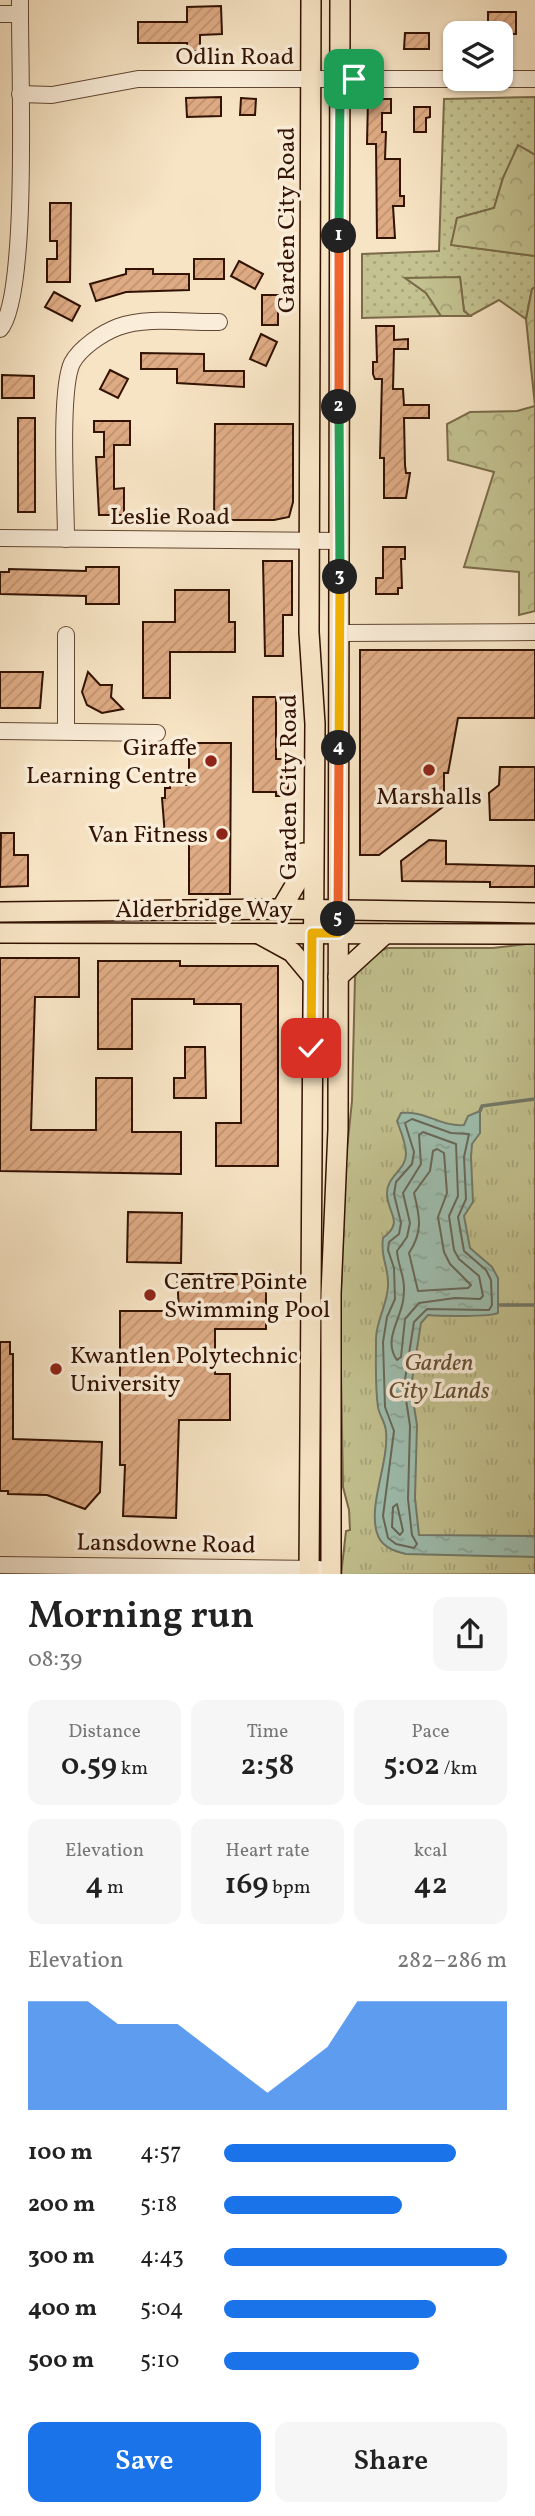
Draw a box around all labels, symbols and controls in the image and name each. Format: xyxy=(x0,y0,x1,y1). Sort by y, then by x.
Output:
map controls xyxy=(443,21,513,91)
button: layers xyxy=(443,21,513,91)
street label: Odlin Road xyxy=(176,41,294,75)
pin xyxy=(324,49,384,109)
icon: arrive xyxy=(335,60,373,98)
street label: Garden City Road xyxy=(271,127,305,313)
pin: 1 xyxy=(322,218,356,254)
text: 1 xyxy=(335,222,342,248)
pin: 2 xyxy=(322,390,356,424)
text: 2 xyxy=(334,393,343,419)
street label: Leslie Road xyxy=(110,501,230,535)
pin: 3 xyxy=(322,560,358,594)
text: 3 xyxy=(335,563,344,589)
street label: Garden City Road xyxy=(273,694,307,880)
pin: 4 xyxy=(322,730,356,766)
place label: Giraffe Learning Centre xyxy=(26,732,197,794)
text: 4 xyxy=(333,734,344,760)
marker: Giraffe Learning Centre xyxy=(203,753,219,769)
marker: Marshalls xyxy=(421,762,437,778)
place label: Marshalls xyxy=(376,781,482,815)
place label: Van Fitness xyxy=(88,819,208,853)
marker: Van Fitness xyxy=(214,826,230,842)
street label: Alderbridge Way xyxy=(115,894,293,928)
pin: 5 xyxy=(320,902,356,936)
text: 5 xyxy=(333,905,342,931)
pin xyxy=(281,1018,341,1078)
icon: check xyxy=(292,1029,330,1067)
place label: Centre Pointe Swimming Pool xyxy=(164,1266,330,1328)
marker: Centre Pointe Swimming Pool xyxy=(142,1287,158,1303)
place label: Kwantlen Polytechnic University xyxy=(70,1340,298,1402)
park label: Garden City Lands xyxy=(388,1347,490,1409)
marker: Kwantlen Polytechnic University xyxy=(48,1361,64,1377)
street label: Lansdowne Road xyxy=(76,1526,256,1564)
text: Morning run xyxy=(28,1591,254,1644)
button: share xyxy=(433,1597,507,1671)
text: 08:39 xyxy=(28,1644,82,1676)
text: Distance xyxy=(68,1719,141,1745)
text: Time xyxy=(247,1719,288,1745)
text: Pace xyxy=(411,1719,450,1745)
text: 0.59 xyxy=(61,1745,117,1787)
text: 2:58 xyxy=(240,1745,295,1787)
text: 5:02 xyxy=(383,1745,440,1787)
text: km xyxy=(117,1756,148,1782)
text: /km xyxy=(440,1756,478,1782)
text: Elevation xyxy=(65,1838,144,1864)
text: Heart rate xyxy=(226,1838,309,1864)
text: kcal xyxy=(414,1838,447,1864)
text: 4 xyxy=(85,1864,103,1906)
text: 169 xyxy=(225,1864,269,1906)
text: 42 xyxy=(414,1864,447,1906)
text: m xyxy=(103,1875,124,1901)
text: bpm xyxy=(269,1875,310,1901)
text: Elevation xyxy=(28,1945,124,1977)
text: 282–286 m xyxy=(397,1945,507,1977)
text: 100 m xyxy=(28,2137,93,2169)
text: 4:57 xyxy=(140,2137,181,2169)
text: 200 m xyxy=(28,2189,95,2221)
text: 5:18 xyxy=(140,2189,177,2221)
text: 300 m xyxy=(28,2241,95,2273)
text: 4:43 xyxy=(140,2241,184,2273)
text: 400 m xyxy=(28,2293,97,2325)
text: 5:04 xyxy=(140,2293,183,2325)
text: 500 m xyxy=(28,2345,94,2377)
text: 5:10 xyxy=(140,2345,179,2377)
button: Save xyxy=(28,2422,261,2502)
button: Share xyxy=(275,2422,507,2502)

